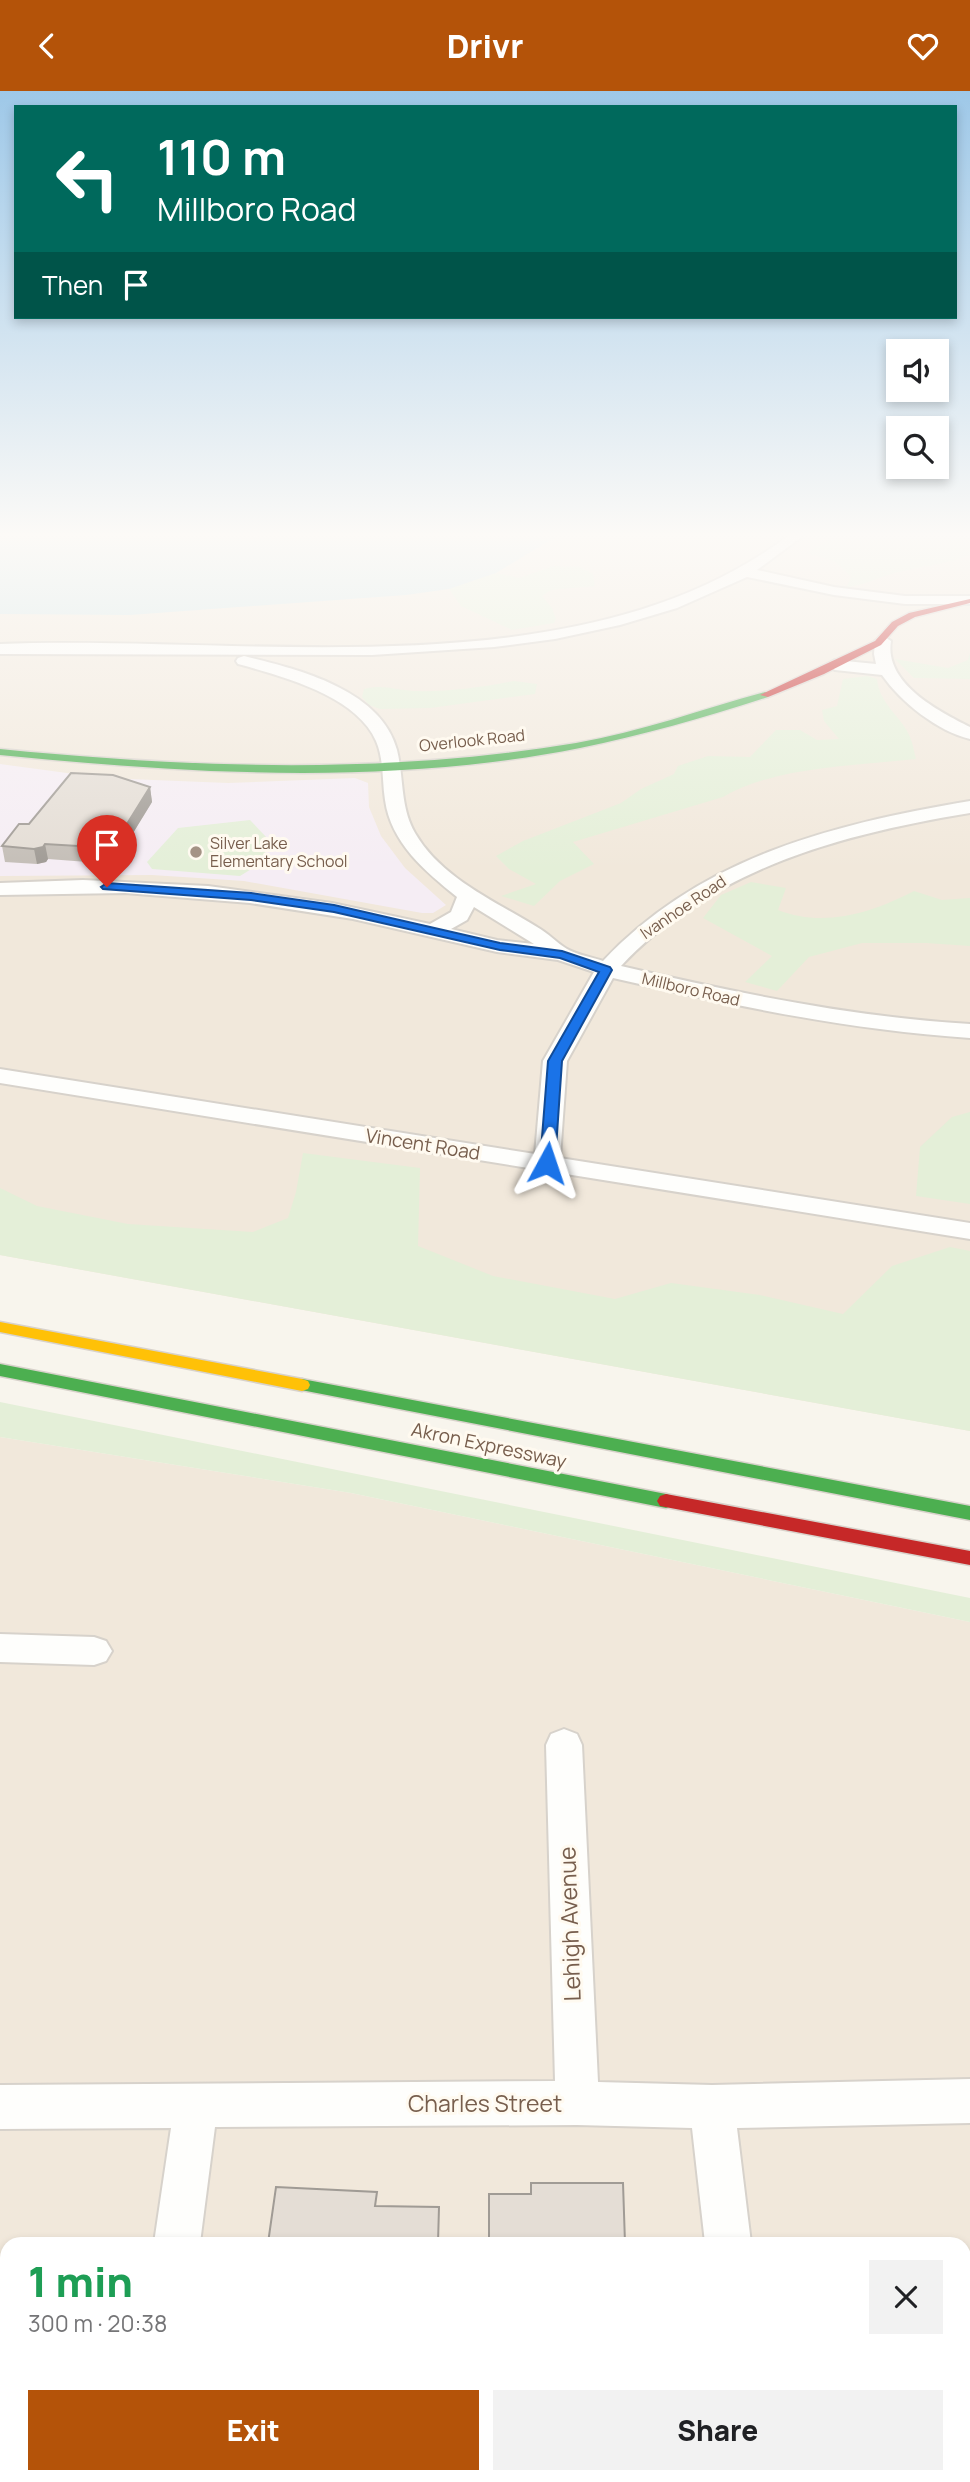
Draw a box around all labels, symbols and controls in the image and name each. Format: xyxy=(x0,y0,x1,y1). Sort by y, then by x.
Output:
text: Drivr xyxy=(447,24,523,68)
icon: back xyxy=(28,27,66,65)
icon: heart xyxy=(904,27,942,65)
text: 110 m xyxy=(157,123,286,190)
icon: left xyxy=(42,133,133,224)
text: Millboro Road xyxy=(157,187,357,231)
icon: arrive xyxy=(117,266,155,304)
text: Then xyxy=(42,267,103,303)
map controls xyxy=(886,339,949,479)
button: sound xyxy=(886,339,949,402)
button: search xyxy=(886,416,949,479)
street label: Overlook Road xyxy=(418,724,526,756)
pin xyxy=(77,815,137,887)
icon: arrive xyxy=(88,826,126,864)
place label: Silver Lake Elementary School xyxy=(210,832,348,872)
marker: Silver Lake Elementary School xyxy=(188,844,204,860)
street label: Ivanhoe Road xyxy=(636,870,730,944)
street label: Millboro Road xyxy=(640,967,742,1011)
street label: Vincent Road xyxy=(364,1122,482,1166)
position arrow xyxy=(510,1126,584,1200)
street label: Akron Expressway xyxy=(409,1416,569,1474)
street label: Lehigh Avenue xyxy=(550,1846,588,2002)
street label: Charles Street xyxy=(408,2087,562,2119)
text: 1 min xyxy=(28,2252,133,2310)
button: close xyxy=(869,2260,943,2334)
text: 300 m · 20:38 xyxy=(28,2307,167,2339)
button: Exit xyxy=(28,2390,479,2470)
button: Share xyxy=(493,2390,943,2470)

